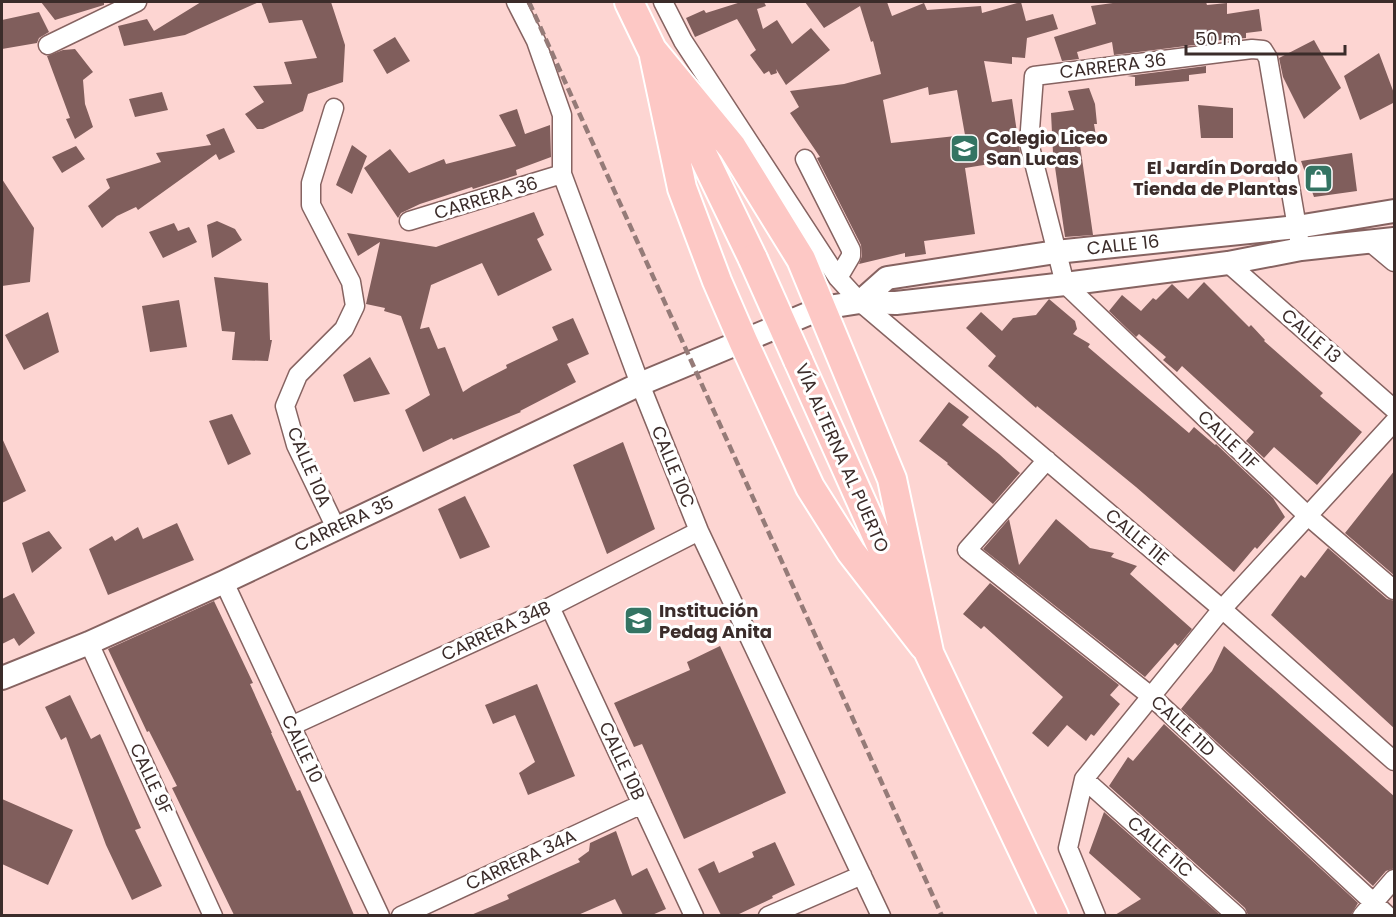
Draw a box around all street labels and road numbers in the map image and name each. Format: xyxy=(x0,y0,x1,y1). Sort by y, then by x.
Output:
street label: CARRERA 36 xyxy=(1058,47,1168,84)
street label: CARRERA 36 xyxy=(431,170,541,225)
street label: CALLE 16 xyxy=(1085,228,1160,261)
street label: CALLE 13 xyxy=(1276,303,1347,369)
street label: VÍA ALTERNA AL PUERTO xyxy=(789,359,895,556)
street label: CALLE 11F xyxy=(1192,404,1264,475)
street label: CALLE 10C xyxy=(646,422,701,512)
street label: CALLE 10A xyxy=(281,423,338,511)
street label: CARRERA 35 xyxy=(290,490,398,557)
street label: CALLE 11E xyxy=(1100,502,1175,571)
street label: CARRERA 34B xyxy=(437,594,555,667)
street label: CALLE 11D xyxy=(1146,689,1221,762)
street label: CALLE 10 xyxy=(276,711,329,787)
street label: CALLE 10B xyxy=(593,718,651,804)
street label: CALLE 9F xyxy=(124,739,179,819)
street label: CALLE 11C xyxy=(1122,810,1199,883)
street label: CARRERA 34A xyxy=(462,823,580,896)

